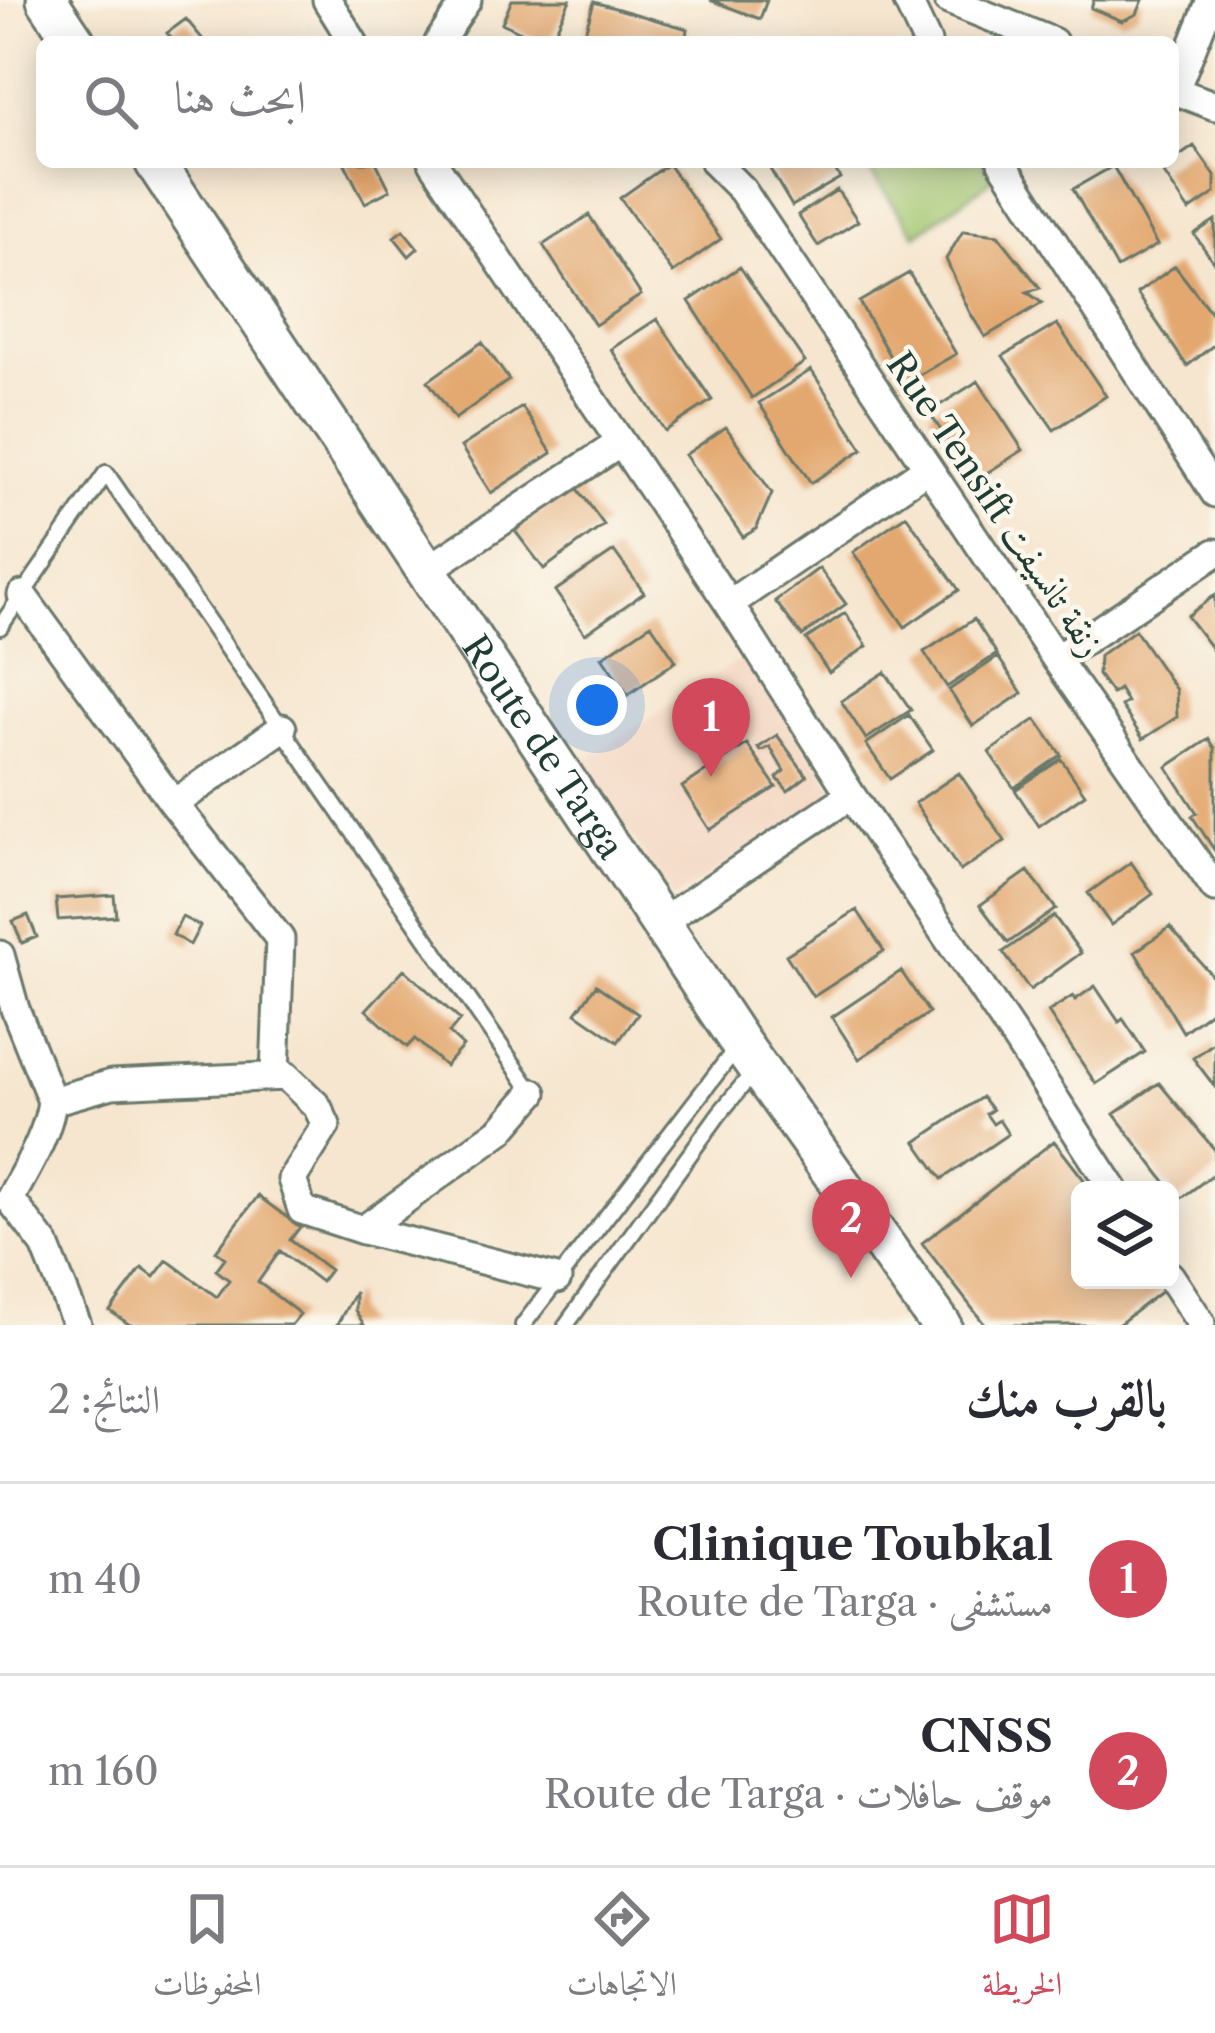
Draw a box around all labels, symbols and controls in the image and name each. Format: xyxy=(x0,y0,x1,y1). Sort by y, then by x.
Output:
search box xyxy=(36,36,1179,168)
icon: search xyxy=(78,69,144,135)
text: ابحث هنا xyxy=(174,69,306,125)
street label: Rue Tensift زنقة تانسيفت xyxy=(878,343,1114,665)
street label: Route de Targa xyxy=(453,627,633,867)
your location xyxy=(567,675,627,735)
pin: 1 xyxy=(672,678,750,777)
pin: 2 xyxy=(812,1179,890,1278)
map controls xyxy=(1071,1181,1179,1289)
button: layers xyxy=(1071,1181,1179,1289)
text: بالقرب منك xyxy=(966,1367,1167,1429)
text: النتائج: 2 xyxy=(48,1375,160,1423)
text: Clinique Toubkal xyxy=(652,1516,1053,1572)
text: 40 m xyxy=(48,1555,142,1603)
text: 1 xyxy=(1119,1555,1137,1603)
text: مستشفى · Route de Targa xyxy=(637,1578,1053,1626)
text: CNSS xyxy=(920,1708,1053,1764)
text: 160 m xyxy=(48,1747,159,1795)
text: 2 xyxy=(1116,1747,1140,1795)
text: موقف حافلات · Route de Targa xyxy=(544,1770,1053,1818)
tab: المحفوظات xyxy=(153,1886,261,2016)
tab: الاتجاهات xyxy=(567,1886,677,2016)
tab: الخريطة xyxy=(982,1886,1062,2016)

